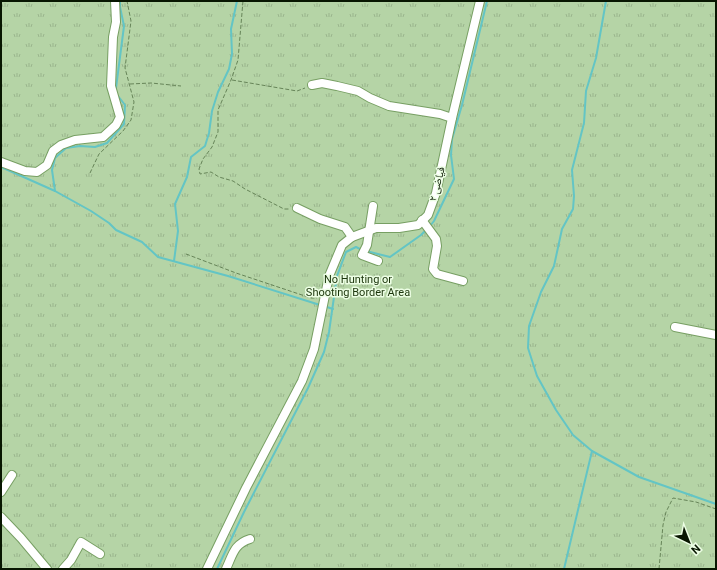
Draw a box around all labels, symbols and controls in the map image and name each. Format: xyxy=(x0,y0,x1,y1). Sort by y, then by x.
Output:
street label: فیاضی ۲ xyxy=(426,165,448,203)
park label: No Hunting or Shooting Border Area xyxy=(306,273,410,299)
north arrow xyxy=(669,522,709,562)
text: N xyxy=(688,542,703,557)

